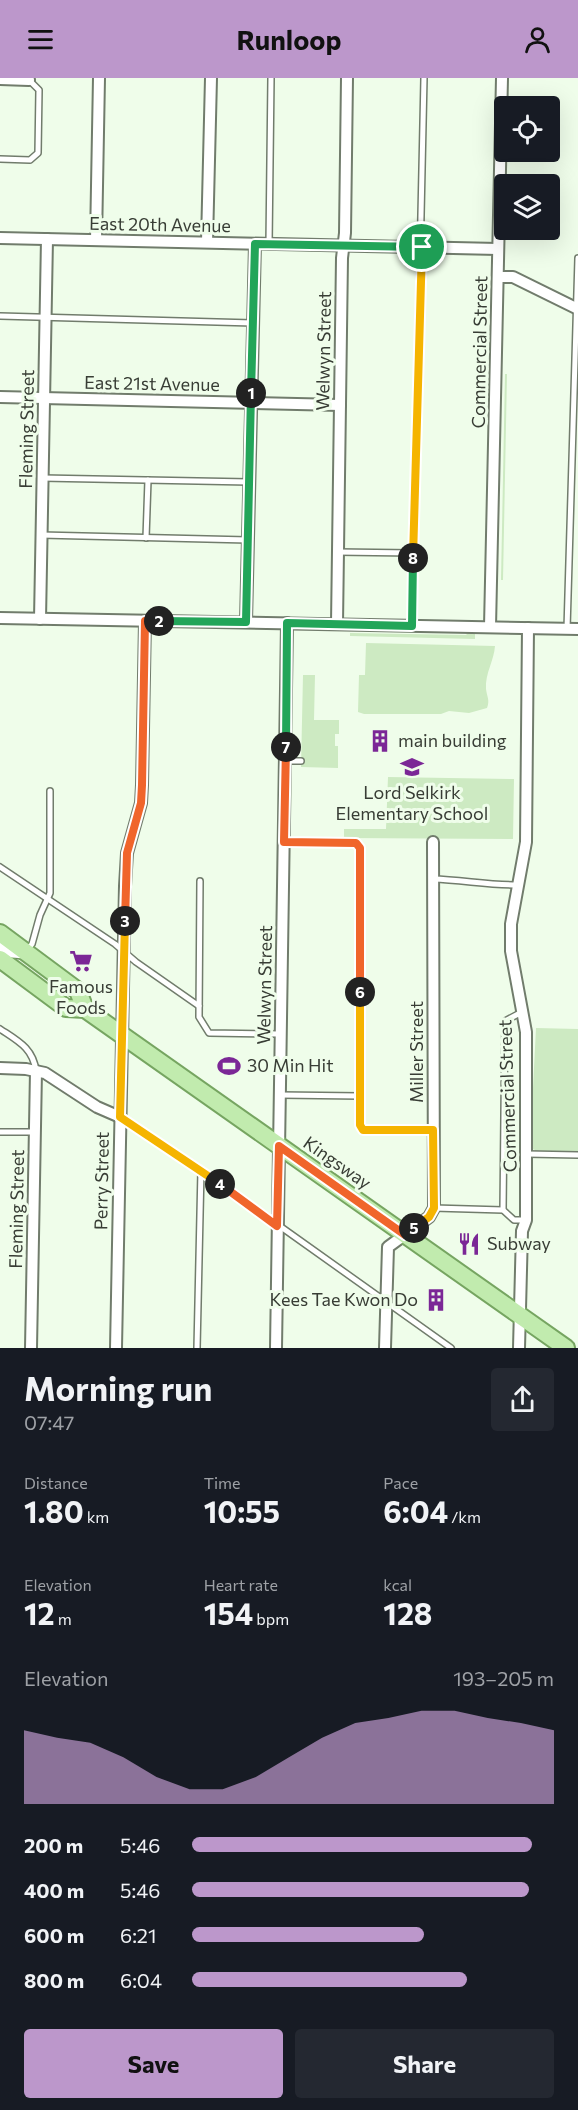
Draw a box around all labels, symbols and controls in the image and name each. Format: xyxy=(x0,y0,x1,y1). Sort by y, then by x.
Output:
icon: menu xyxy=(24,23,57,56)
text: Runloop xyxy=(237,23,341,56)
icon: person xyxy=(521,23,554,56)
map controls xyxy=(494,96,560,240)
button: locate xyxy=(494,96,560,162)
button: layers xyxy=(494,174,560,240)
street label: East 20th Avenue xyxy=(89,212,231,236)
pin xyxy=(396,221,447,272)
icon: arrive xyxy=(405,230,438,263)
street label: Commercial Street xyxy=(467,275,491,429)
street label: Welwyn Street xyxy=(311,291,335,411)
street label: Fleming Street xyxy=(14,369,38,489)
street label: East 21st Avenue xyxy=(84,371,220,395)
pin: 1 xyxy=(236,378,266,408)
text: 1 xyxy=(247,383,255,402)
pin: 8 xyxy=(398,543,428,573)
text: 8 xyxy=(408,548,418,567)
pin: 2 xyxy=(144,606,174,636)
text: 2 xyxy=(154,611,164,630)
building icon: main building xyxy=(367,728,393,754)
place label: main building xyxy=(398,729,507,751)
pin: 7 xyxy=(271,732,301,762)
text: 7 xyxy=(282,737,290,756)
school or university icon: Lord Selkirk Elementary School xyxy=(399,754,425,780)
place label: Lord Selkirk Elementary School xyxy=(336,781,488,824)
pin: 3 xyxy=(110,906,140,936)
text: 3 xyxy=(120,911,130,930)
street label: Welwyn Street xyxy=(252,925,276,1045)
supermarket icon: Famous Foods xyxy=(68,948,94,974)
place label: Famous Foods xyxy=(49,975,113,1018)
pin: 6 xyxy=(345,977,375,1007)
text: 6 xyxy=(355,982,365,1001)
street label: Miller Street xyxy=(405,1001,427,1103)
street label: Commercial Street xyxy=(493,1019,521,1173)
sports icon: 30 Min Hit xyxy=(216,1053,242,1079)
place label: 30 Min Hit xyxy=(247,1054,334,1076)
street label: Kingsway xyxy=(300,1131,376,1193)
street label: Perry Street xyxy=(89,1132,113,1230)
street label: Fleming Street xyxy=(4,1149,28,1269)
pin: 4 xyxy=(205,1169,235,1199)
text: 4 xyxy=(215,1174,225,1193)
pin: 5 xyxy=(399,1213,429,1243)
text: 5 xyxy=(409,1218,419,1237)
restaurant icon: Subway xyxy=(456,1231,482,1257)
place label: Subway xyxy=(487,1232,551,1254)
building icon: Kees Tae Kwon Do xyxy=(423,1287,449,1313)
place label: Kees Tae Kwon Do xyxy=(270,1288,418,1310)
text: Morning run xyxy=(24,1367,212,1408)
button: share xyxy=(491,1368,554,1431)
text: 07:47 xyxy=(24,1410,74,1434)
text: Distance xyxy=(24,1473,88,1492)
text: Time xyxy=(204,1473,240,1492)
text: Pace xyxy=(383,1473,418,1492)
text: 1.80 xyxy=(24,1492,84,1529)
text: 10:55 xyxy=(204,1492,280,1529)
text: 6:04 xyxy=(383,1492,448,1529)
text: km xyxy=(84,1507,109,1526)
text: /km xyxy=(448,1507,481,1526)
text: Elevation xyxy=(24,1575,92,1594)
text: Heart rate xyxy=(204,1575,278,1594)
text: kcal xyxy=(383,1575,412,1594)
text: 12 xyxy=(24,1594,55,1631)
text: 154 xyxy=(204,1594,253,1631)
text: 128 xyxy=(383,1594,432,1631)
text: m xyxy=(55,1609,72,1628)
text: bpm xyxy=(253,1609,289,1628)
text: Elevation xyxy=(24,1666,109,1690)
text: 193–205 m xyxy=(453,1666,554,1690)
text: 200 m xyxy=(24,1833,83,1857)
text: 5:46 xyxy=(120,1833,160,1857)
text: 400 m xyxy=(24,1878,84,1902)
text: 5:46 xyxy=(120,1878,160,1902)
text: 600 m xyxy=(24,1923,84,1947)
text: 6:21 xyxy=(120,1923,157,1947)
text: 800 m xyxy=(24,1968,84,1992)
text: 6:04 xyxy=(120,1968,162,1992)
button: Save xyxy=(24,2029,283,2098)
button: Share xyxy=(295,2029,554,2098)

